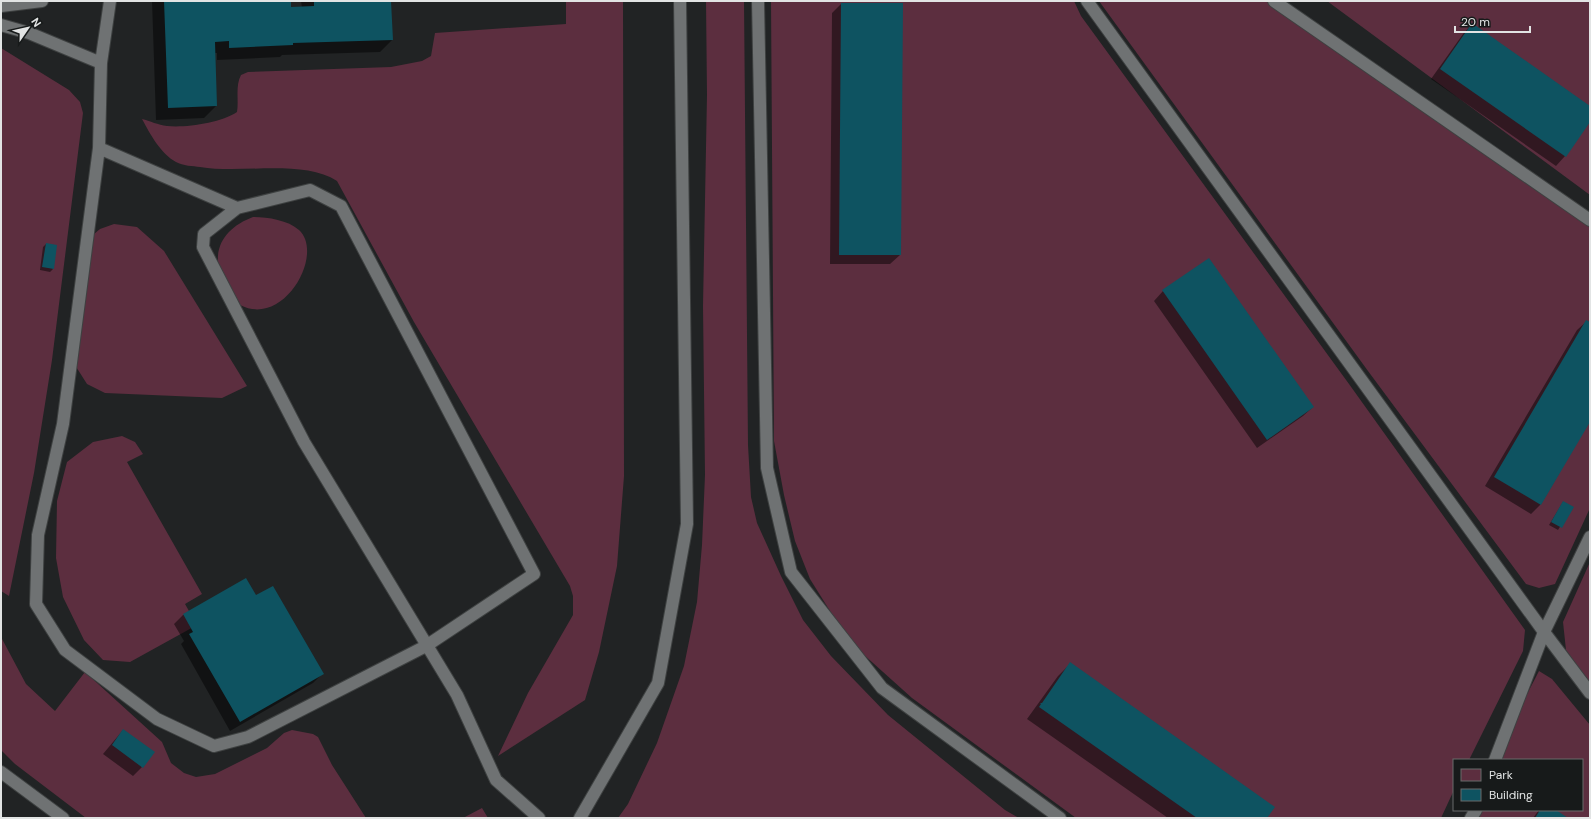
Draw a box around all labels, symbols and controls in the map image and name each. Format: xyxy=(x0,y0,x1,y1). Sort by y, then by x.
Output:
north arrow xyxy=(8,8,48,48)
scale bar xyxy=(1455,8,1530,34)
text: 20 m xyxy=(1461,14,1490,30)
text: N xyxy=(28,15,44,30)
legend xyxy=(1453,759,1583,811)
text: Park xyxy=(1489,767,1513,783)
text: Building xyxy=(1489,787,1533,803)

